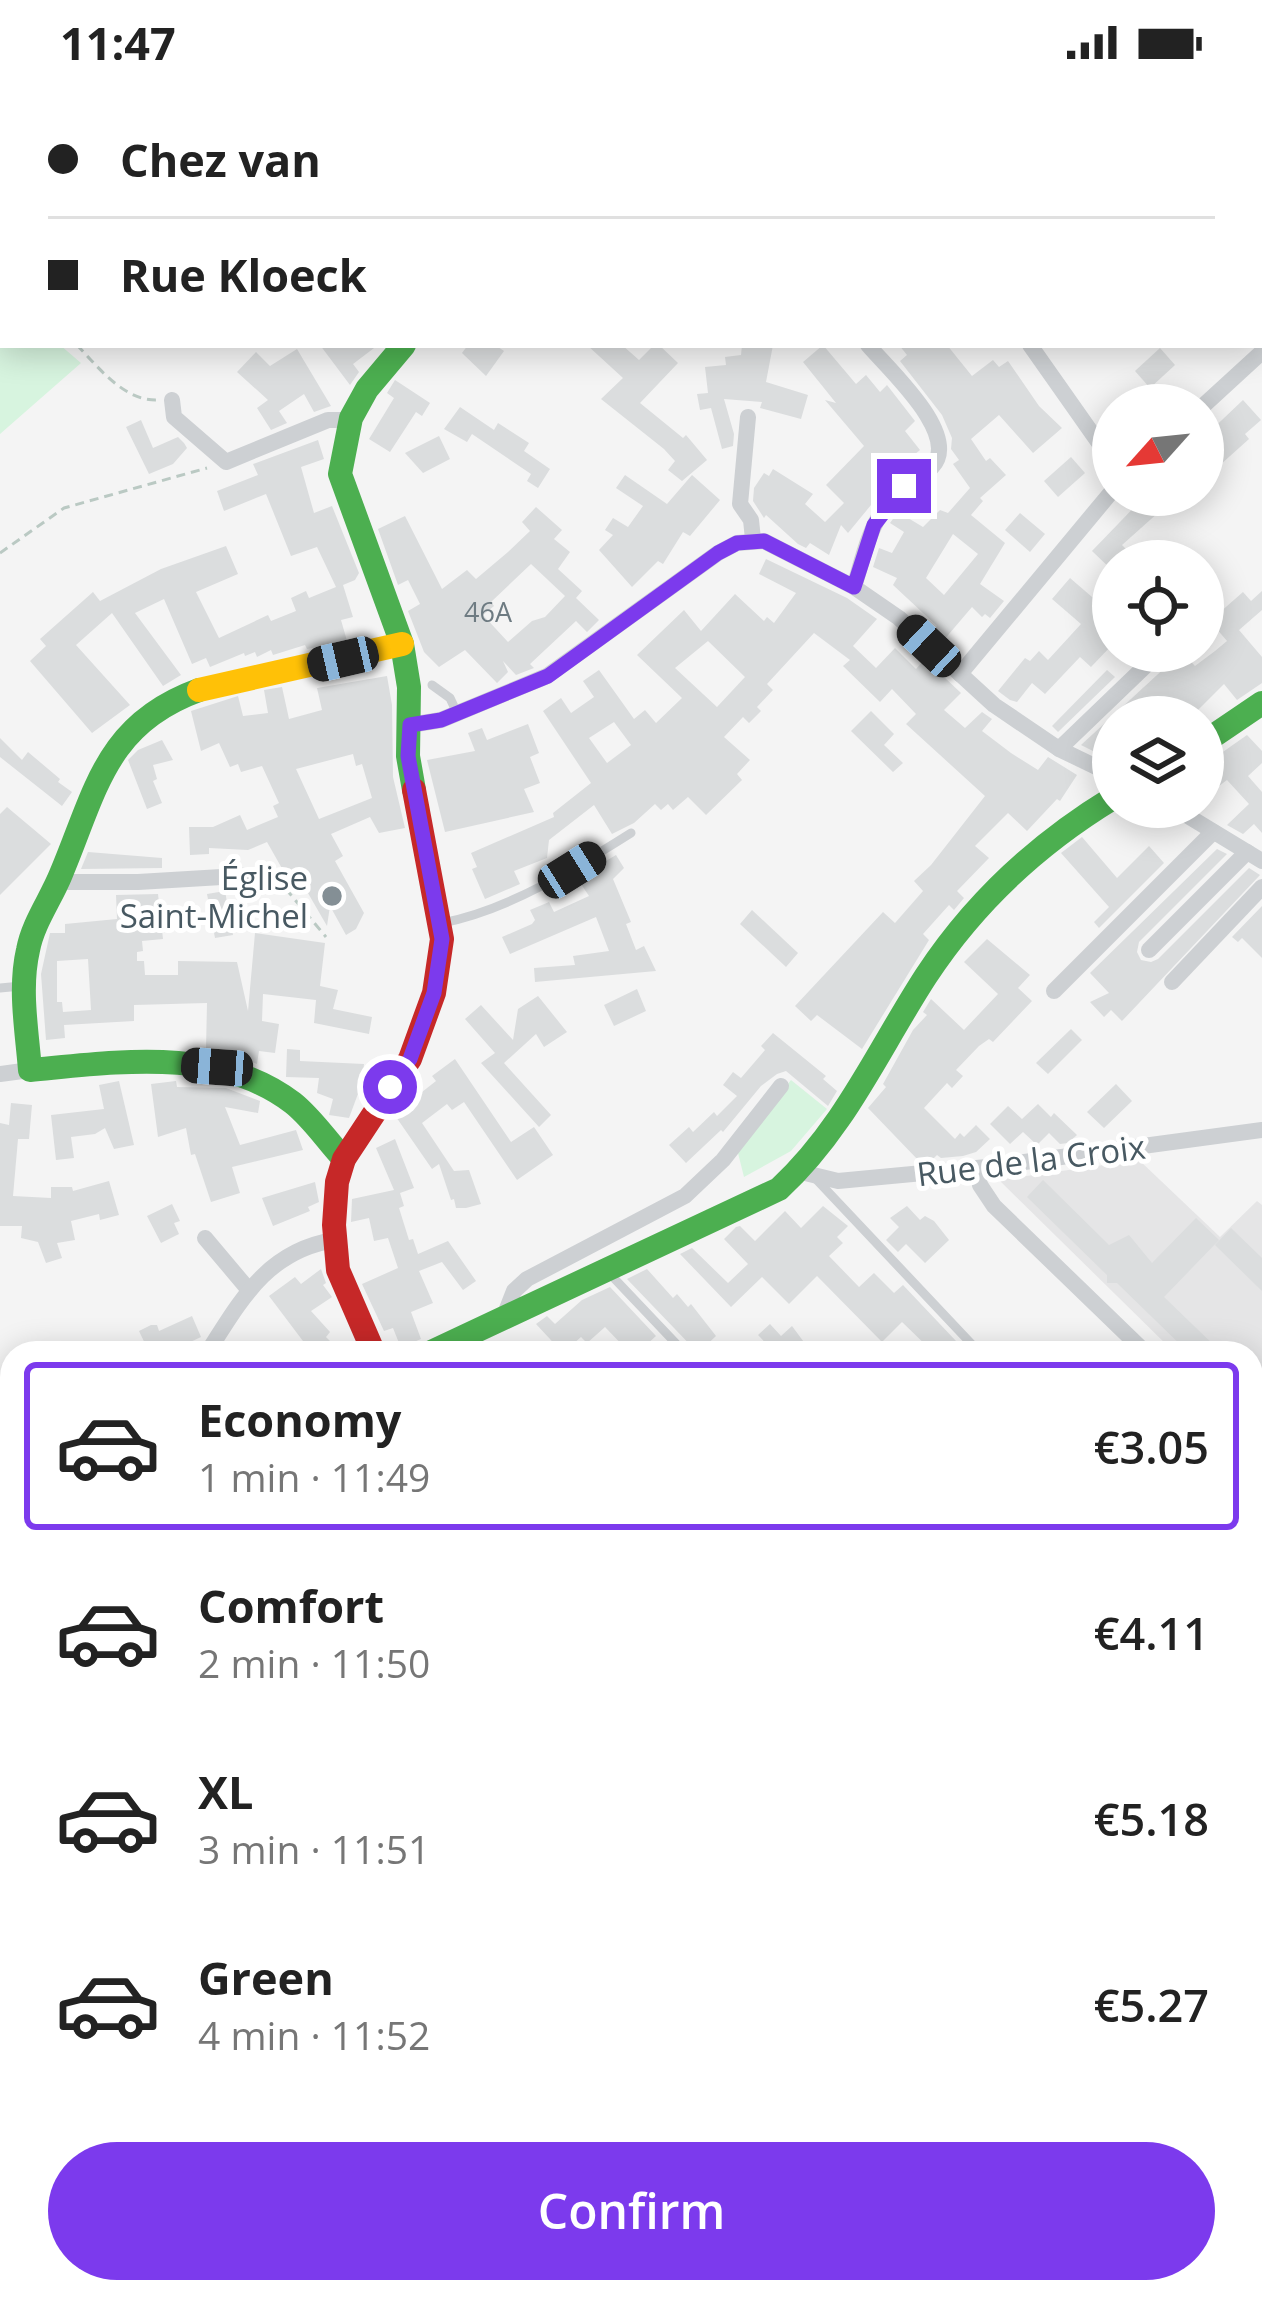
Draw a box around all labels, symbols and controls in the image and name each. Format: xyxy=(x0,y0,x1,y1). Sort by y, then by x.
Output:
text: 11:47 xyxy=(60,12,176,73)
text: Chez van xyxy=(120,129,321,190)
text: Rue Kloeck xyxy=(120,244,367,305)
north arrow xyxy=(1092,384,1224,516)
map controls xyxy=(1092,384,1224,828)
route end xyxy=(877,459,931,513)
button: locate xyxy=(1092,540,1224,672)
house number: 46A xyxy=(464,593,513,630)
car xyxy=(890,608,968,684)
car xyxy=(304,633,382,685)
button: layers xyxy=(1092,696,1224,828)
car xyxy=(532,836,612,904)
place label: Église Saint-Michel xyxy=(120,855,308,938)
marker: Église Saint-Michel xyxy=(319,883,345,909)
car xyxy=(180,1047,254,1087)
route start xyxy=(363,1060,417,1114)
street label: Rue de la Croix xyxy=(914,1124,1148,1196)
text: Economy xyxy=(198,1389,401,1450)
icon: car xyxy=(54,1392,162,1500)
text: €3.05 xyxy=(1094,1416,1209,1477)
text: 1 min · 11:49 xyxy=(198,1450,430,1503)
text: Comfort xyxy=(198,1575,384,1636)
icon: car xyxy=(54,1578,162,1686)
text: €4.11 xyxy=(1094,1602,1209,1663)
text: 2 min · 11:50 xyxy=(198,1636,430,1689)
text: XL xyxy=(198,1761,253,1822)
icon: car xyxy=(54,1764,162,1872)
text: €5.18 xyxy=(1094,1788,1209,1849)
text: 3 min · 11:51 xyxy=(198,1822,430,1875)
text: Green xyxy=(198,1947,334,2008)
icon: car xyxy=(54,1950,162,2058)
text: €5.27 xyxy=(1094,1974,1209,2035)
text: 4 min · 11:52 xyxy=(198,2008,430,2061)
button: Confirm xyxy=(48,2142,1215,2280)

